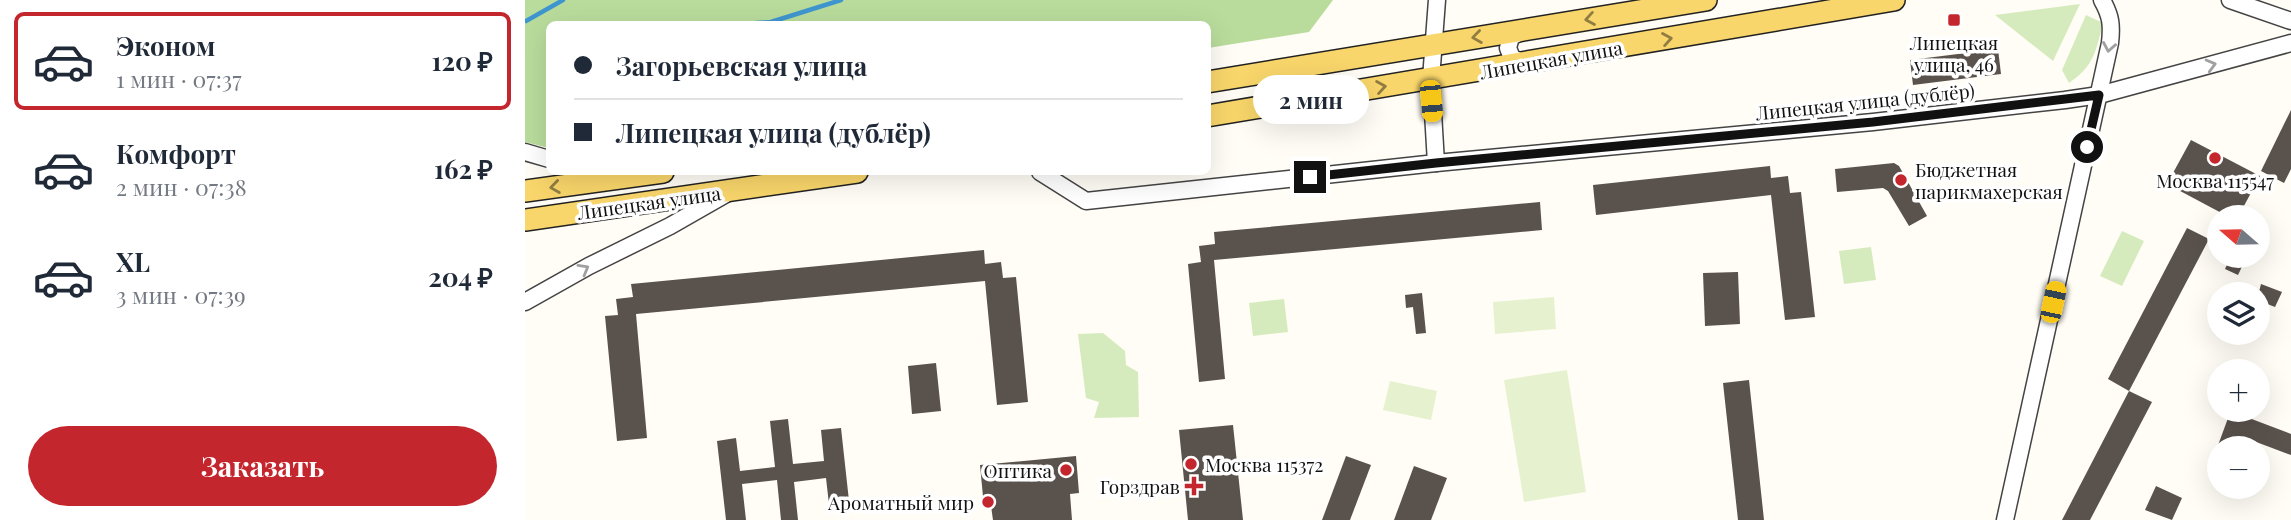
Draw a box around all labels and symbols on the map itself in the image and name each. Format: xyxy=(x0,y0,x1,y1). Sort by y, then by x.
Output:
one-way arrow xyxy=(1585,11,1597,26)
marker: Липецкая улица, 46 xyxy=(1946,12,1962,28)
place label: Липецкая улица, 46 xyxy=(1909,29,1998,77)
one-way arrow xyxy=(1472,30,1483,45)
one-way arrow xyxy=(1662,32,1673,47)
street label: Липецкая улица xyxy=(1477,34,1625,85)
one-way arrow xyxy=(2102,41,2117,53)
one-way arrow xyxy=(2205,59,2217,73)
callout: 2 мин xyxy=(1252,76,1368,124)
street label: Липецкая улица (дублёр) xyxy=(1753,77,1976,126)
car xyxy=(1419,79,1444,123)
one-way arrow xyxy=(1375,80,1387,95)
route start xyxy=(2071,131,2103,163)
marker: Москва 115547 xyxy=(2207,150,2223,166)
place label: Бюджетная парикмахерская xyxy=(1915,156,2063,204)
route end xyxy=(1294,161,1326,193)
place label: Москва 115547 xyxy=(2156,167,2274,193)
marker: Бюджетная парикмахерская xyxy=(1893,172,1909,188)
one-way arrow xyxy=(549,179,561,194)
street label: Липецкая улица xyxy=(575,179,723,225)
north arrow xyxy=(2207,205,2270,268)
one-way arrow xyxy=(577,264,590,277)
car xyxy=(2039,279,2068,325)
place label: Москва 115372 xyxy=(1205,451,1323,477)
marker: Москва 115372 xyxy=(1183,456,1199,472)
place label: Оптика xyxy=(984,457,1053,483)
marker: Оптика xyxy=(1058,462,1074,478)
place label: Горздрав xyxy=(1100,473,1180,499)
marker: Горздрав xyxy=(1186,478,1202,494)
place label: Ароматный мир xyxy=(827,489,974,515)
marker: Ароматный мир xyxy=(980,494,996,510)

